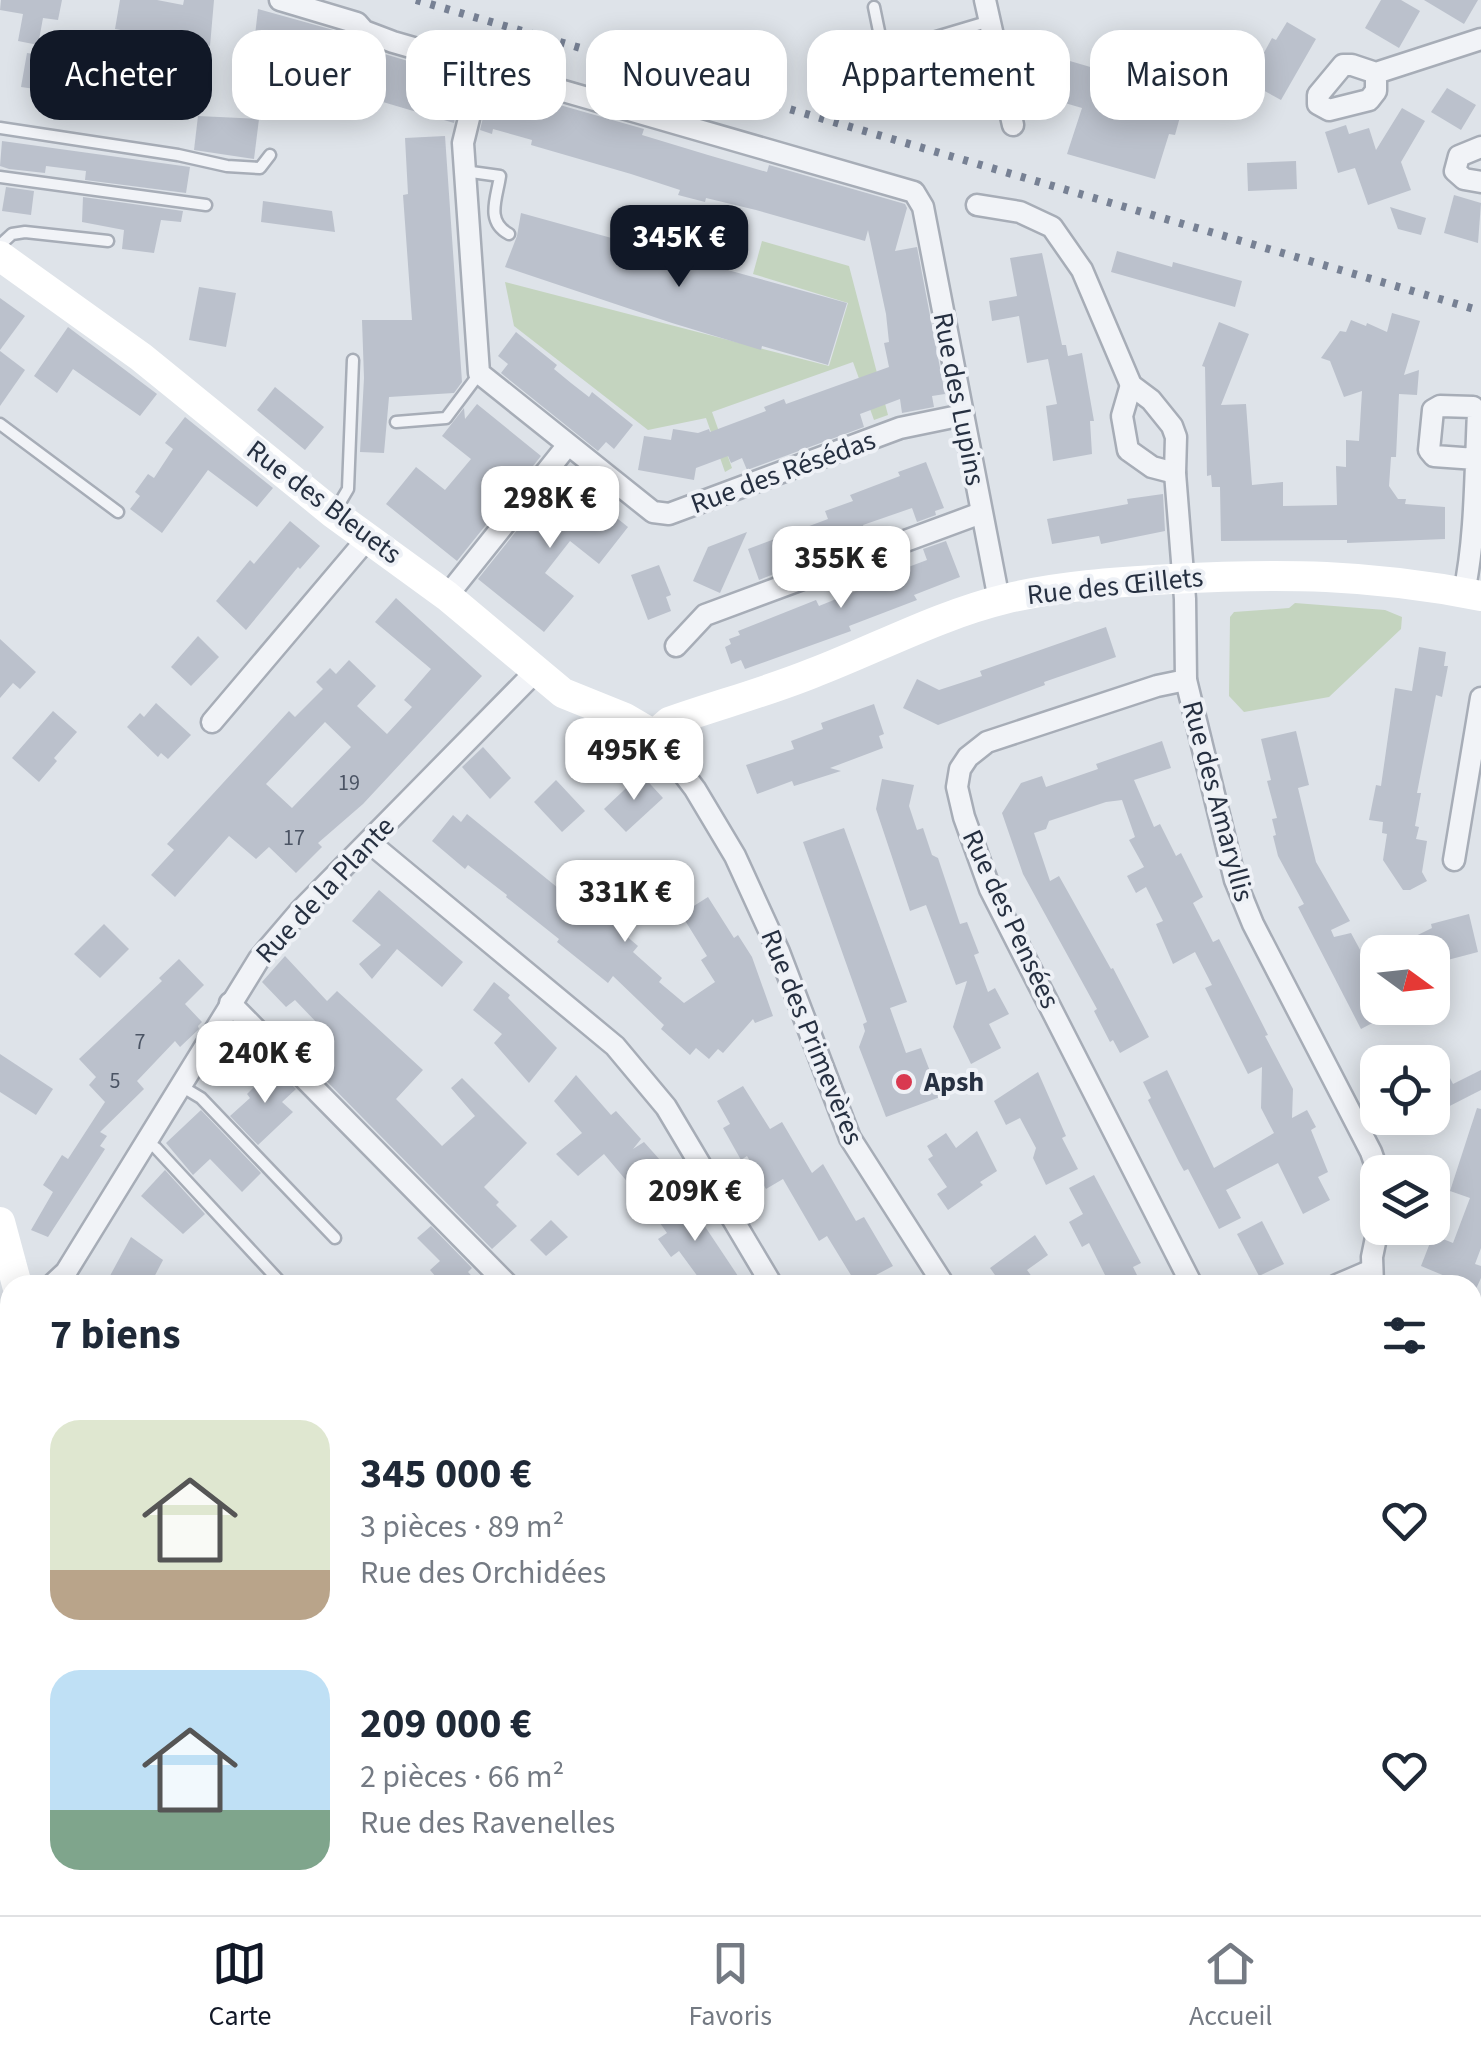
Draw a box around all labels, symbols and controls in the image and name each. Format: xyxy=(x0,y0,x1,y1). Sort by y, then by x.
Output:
chip: Acheter xyxy=(30,30,212,120)
chip: Louer xyxy=(232,30,386,120)
chip: Filtres xyxy=(406,30,566,120)
chip: Nouveau xyxy=(586,30,787,120)
chip: Appartement xyxy=(807,30,1070,120)
chip: Maison xyxy=(1090,30,1265,120)
pin: 345K € xyxy=(598,205,760,290)
text: 345K € xyxy=(632,214,726,260)
street label: Rue des Lupins xyxy=(923,309,995,489)
street label: Rue des Résédas xyxy=(685,420,881,524)
street label: Rue des Bleuets xyxy=(238,430,410,574)
pin: 298K € xyxy=(469,466,631,551)
text: 298K € xyxy=(503,475,597,521)
pin: 355K € xyxy=(760,526,922,611)
text: 355K € xyxy=(794,535,888,581)
street label: Rue des Œillets xyxy=(1025,557,1205,615)
street label: Rue des Amaryllis xyxy=(1172,696,1264,906)
pin: 495K € xyxy=(553,718,715,803)
text: 495K € xyxy=(587,727,681,773)
house number: 19 xyxy=(338,767,360,799)
street label: Rue de la Plante xyxy=(246,808,404,972)
house number: 17 xyxy=(283,822,305,854)
street label: Rue des Pensées xyxy=(952,823,1070,1015)
pin: 331K € xyxy=(544,860,706,945)
text: 331K € xyxy=(578,869,672,915)
street label: Rue des Primevères xyxy=(751,923,873,1151)
north arrow xyxy=(1360,935,1450,1025)
map controls xyxy=(1360,935,1450,1245)
pin: 240K € xyxy=(184,1021,346,1106)
house number: 7 xyxy=(135,1026,146,1058)
text: 240K € xyxy=(218,1030,312,1076)
button: locate xyxy=(1360,1045,1450,1135)
place label: Apsh xyxy=(923,1062,984,1102)
house number: 5 xyxy=(110,1065,120,1097)
marker: Apsh xyxy=(893,1071,915,1093)
button: layers xyxy=(1360,1155,1450,1245)
pin: 209K € xyxy=(614,1159,776,1244)
text: 209K € xyxy=(648,1168,742,1214)
text: 7 biens xyxy=(50,1305,181,1365)
icon: filters xyxy=(1377,1308,1432,1363)
text: 345 000 € xyxy=(360,1444,532,1504)
icon: home xyxy=(130,1460,250,1580)
icon: heart xyxy=(1377,1493,1432,1548)
text: 3 pièces · 89 m² xyxy=(360,1504,564,1550)
text: Rue des Orchidées xyxy=(360,1550,606,1596)
text: 209 000 € xyxy=(360,1694,532,1754)
icon: home xyxy=(130,1710,250,1830)
icon: heart xyxy=(1377,1743,1432,1798)
text: 2 pièces · 66 m² xyxy=(360,1754,564,1800)
text: Rue des Ravenelles xyxy=(360,1800,615,1846)
tab: Carte xyxy=(209,1936,271,2036)
tab: Favoris xyxy=(688,1936,772,2036)
tab: Accueil xyxy=(1189,1936,1272,2036)

